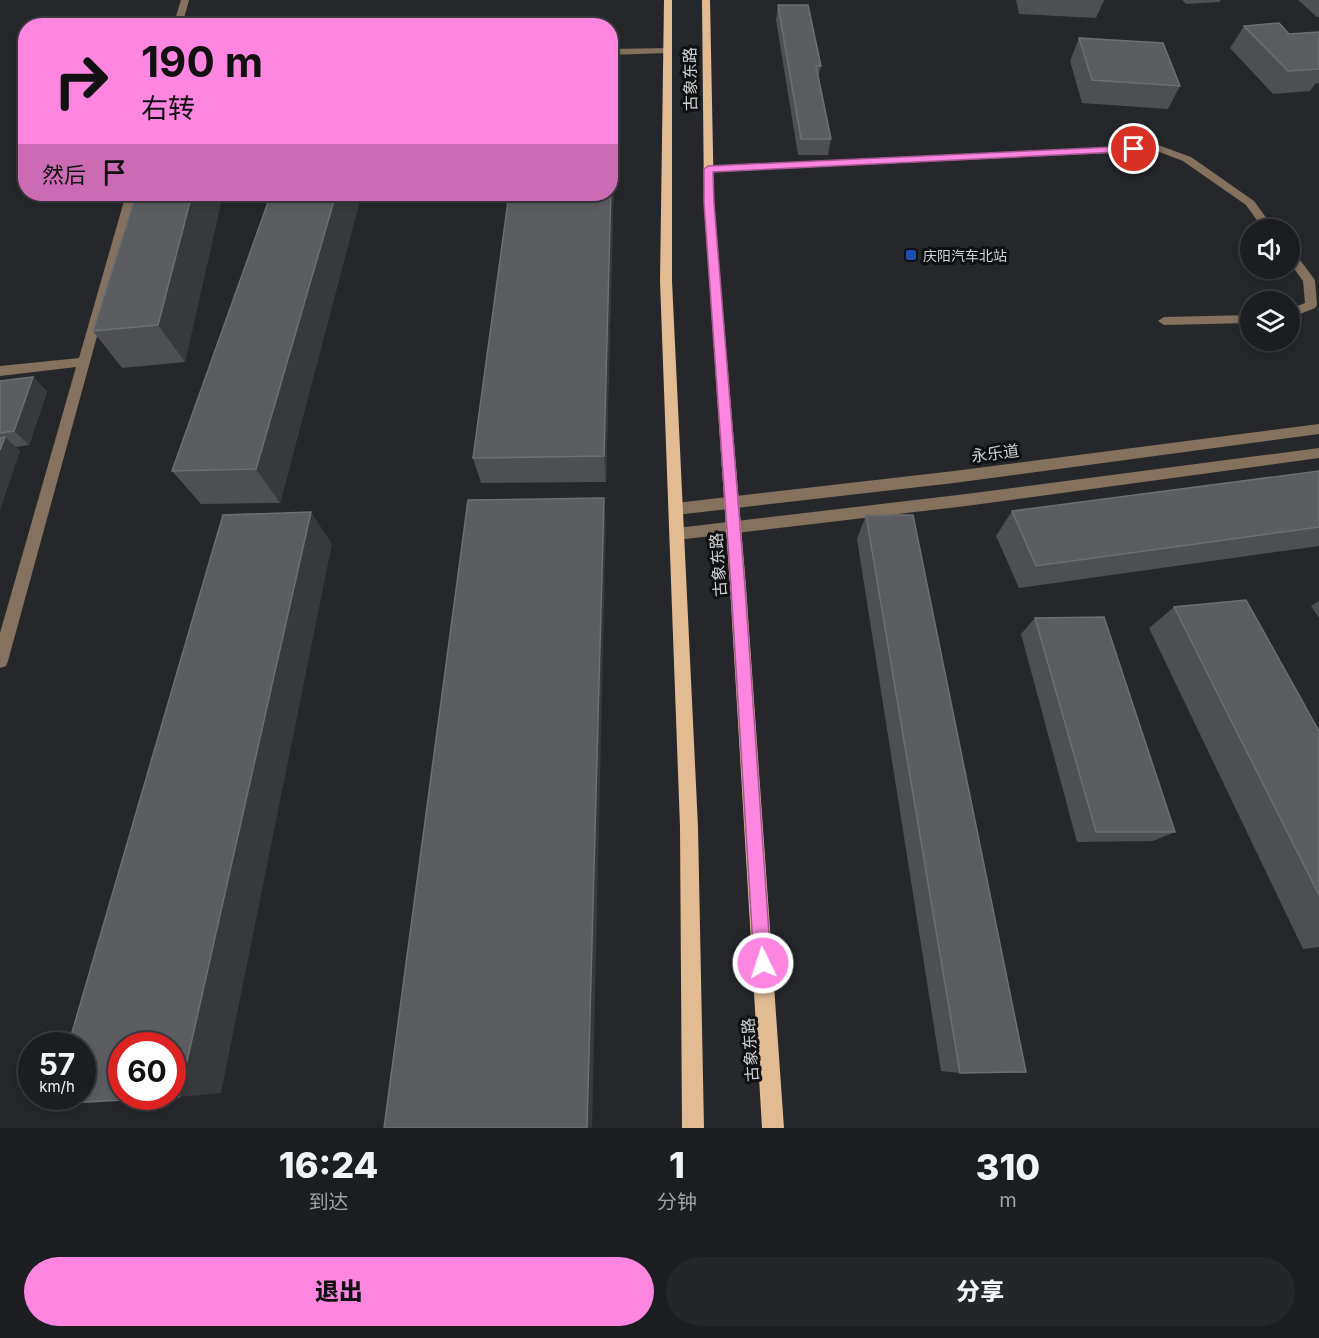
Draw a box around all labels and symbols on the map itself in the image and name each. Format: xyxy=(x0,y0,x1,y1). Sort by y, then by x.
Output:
street label: 古象东路 xyxy=(679,47,701,111)
pin xyxy=(1108,123,1159,174)
place label: 庆阳汽车北站 xyxy=(923,247,1007,264)
marker: 庆阳汽车北站 xyxy=(904,248,918,262)
street label: 永乐道 xyxy=(970,440,1020,466)
street label: 古象东路 xyxy=(706,532,730,598)
position arrow xyxy=(731,931,795,995)
street label: 古象东路 xyxy=(738,1017,762,1083)
speed limit sign: 60 xyxy=(108,1032,186,1110)

